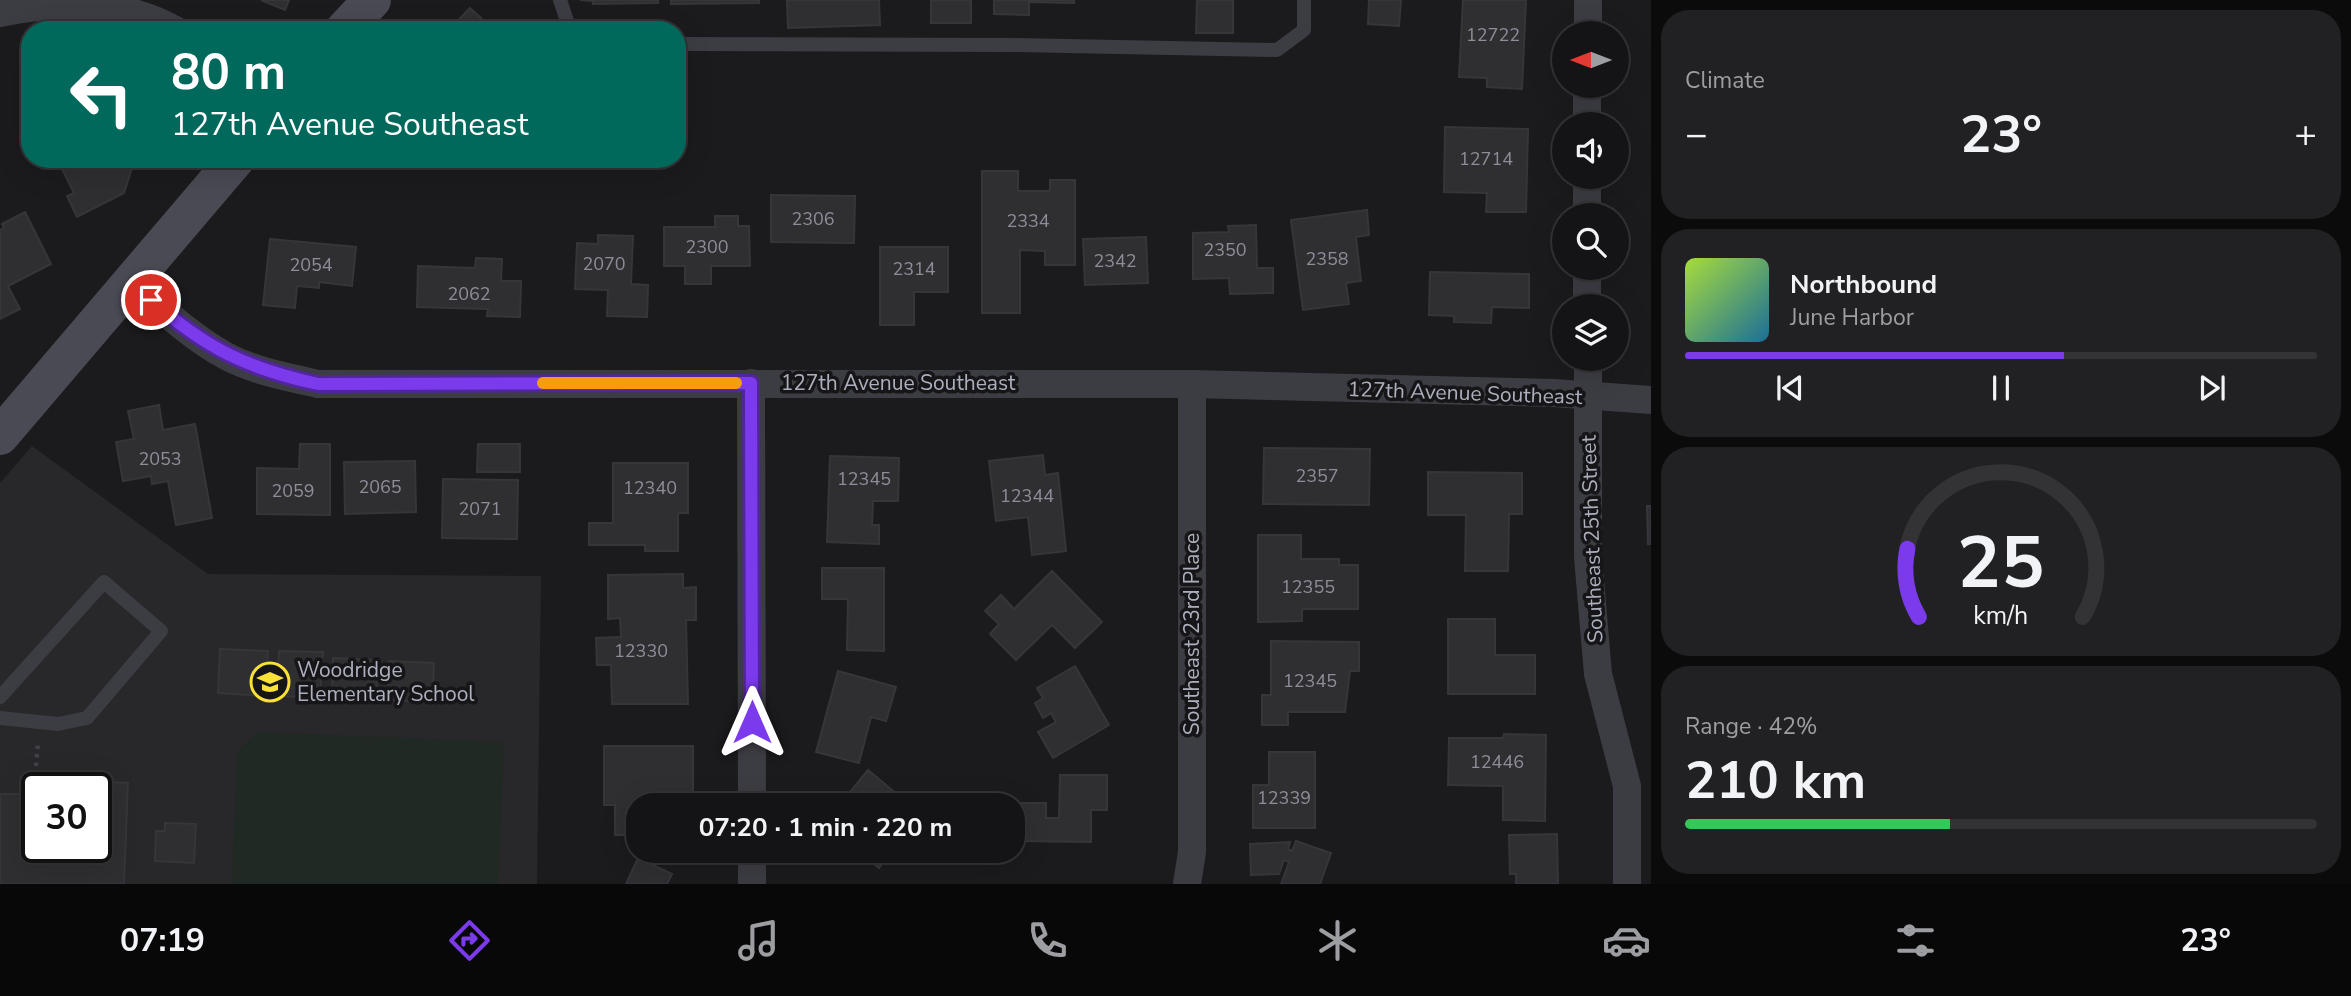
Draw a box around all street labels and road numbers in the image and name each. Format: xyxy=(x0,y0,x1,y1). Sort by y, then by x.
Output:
street label: 127th Avenue Southeast xyxy=(781,369,1016,397)
street label: 127th Avenue Southeast xyxy=(1347,375,1583,411)
street label: Southeast 25th Street xyxy=(1574,434,1610,643)
street label: Southeast 23rd Place xyxy=(1178,533,1206,735)

